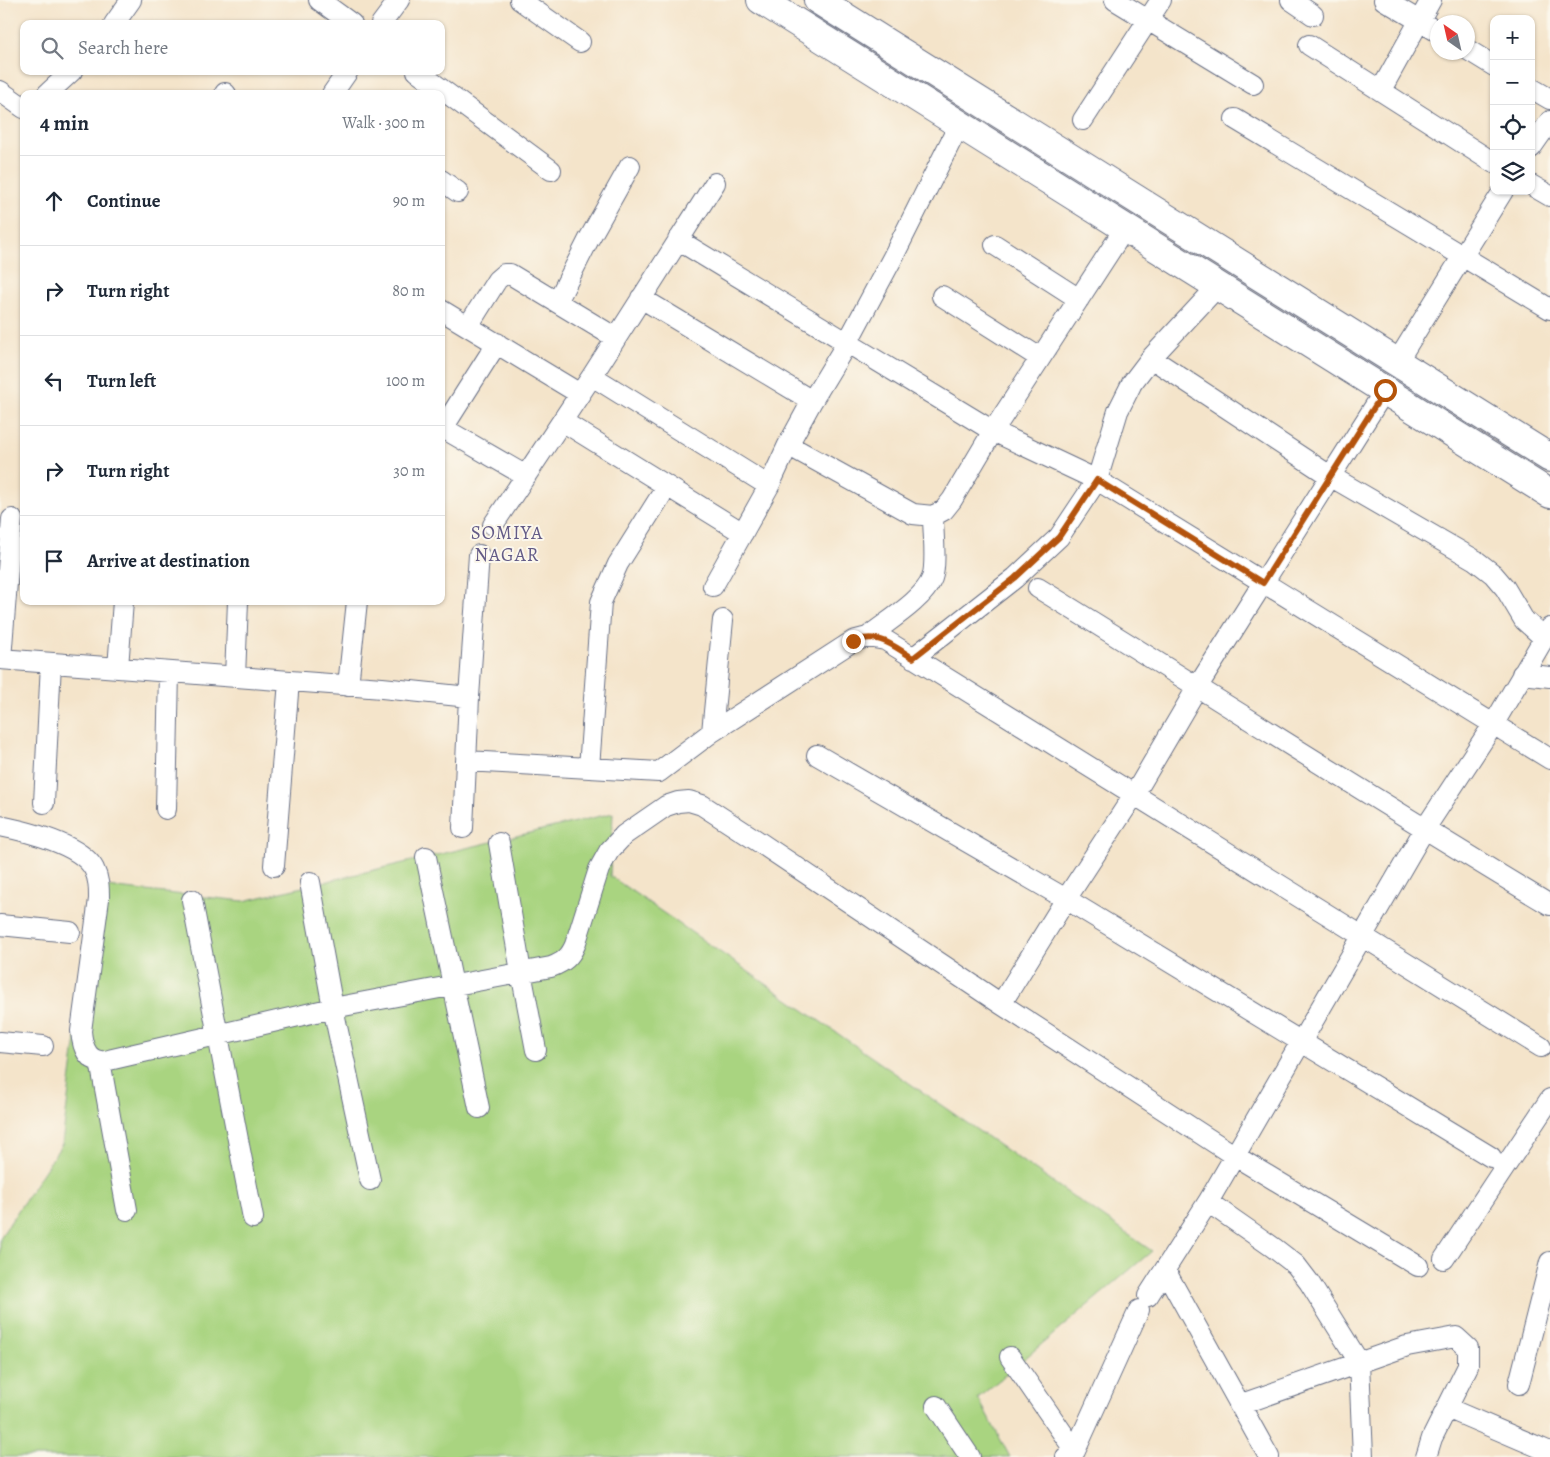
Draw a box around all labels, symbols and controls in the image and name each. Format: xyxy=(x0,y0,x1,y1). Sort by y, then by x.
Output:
north arrow xyxy=(1430,15,1475,60)
map controls xyxy=(1490,15,1535,195)
button: + xyxy=(1490,15,1535,60)
search box xyxy=(20,20,445,75)
icon: search xyxy=(38,34,66,62)
text: Search here xyxy=(78,35,168,61)
button: − xyxy=(1490,60,1535,105)
button: locate xyxy=(1490,105,1535,150)
text: 4 min xyxy=(40,109,89,137)
text: Walk · 300 m xyxy=(342,112,425,134)
button: layers xyxy=(1490,150,1535,195)
icon: ahead xyxy=(40,187,68,215)
text: Continue xyxy=(87,188,161,214)
text: 90 m xyxy=(393,190,425,212)
icon: right xyxy=(40,277,68,305)
text: Turn right xyxy=(87,278,169,304)
text: 80 m xyxy=(392,280,425,302)
icon: left xyxy=(40,367,68,395)
text: Turn left xyxy=(87,368,156,394)
text: 100 m xyxy=(386,370,425,392)
route start xyxy=(1374,379,1397,402)
icon: right xyxy=(40,457,68,485)
text: Turn right xyxy=(87,458,169,484)
text: 30 m xyxy=(393,460,425,482)
district label: SOMIYA NAGAR xyxy=(471,520,543,568)
icon: arrive xyxy=(40,547,68,575)
text: Arrive at destination xyxy=(87,548,250,574)
route end xyxy=(842,630,865,653)

